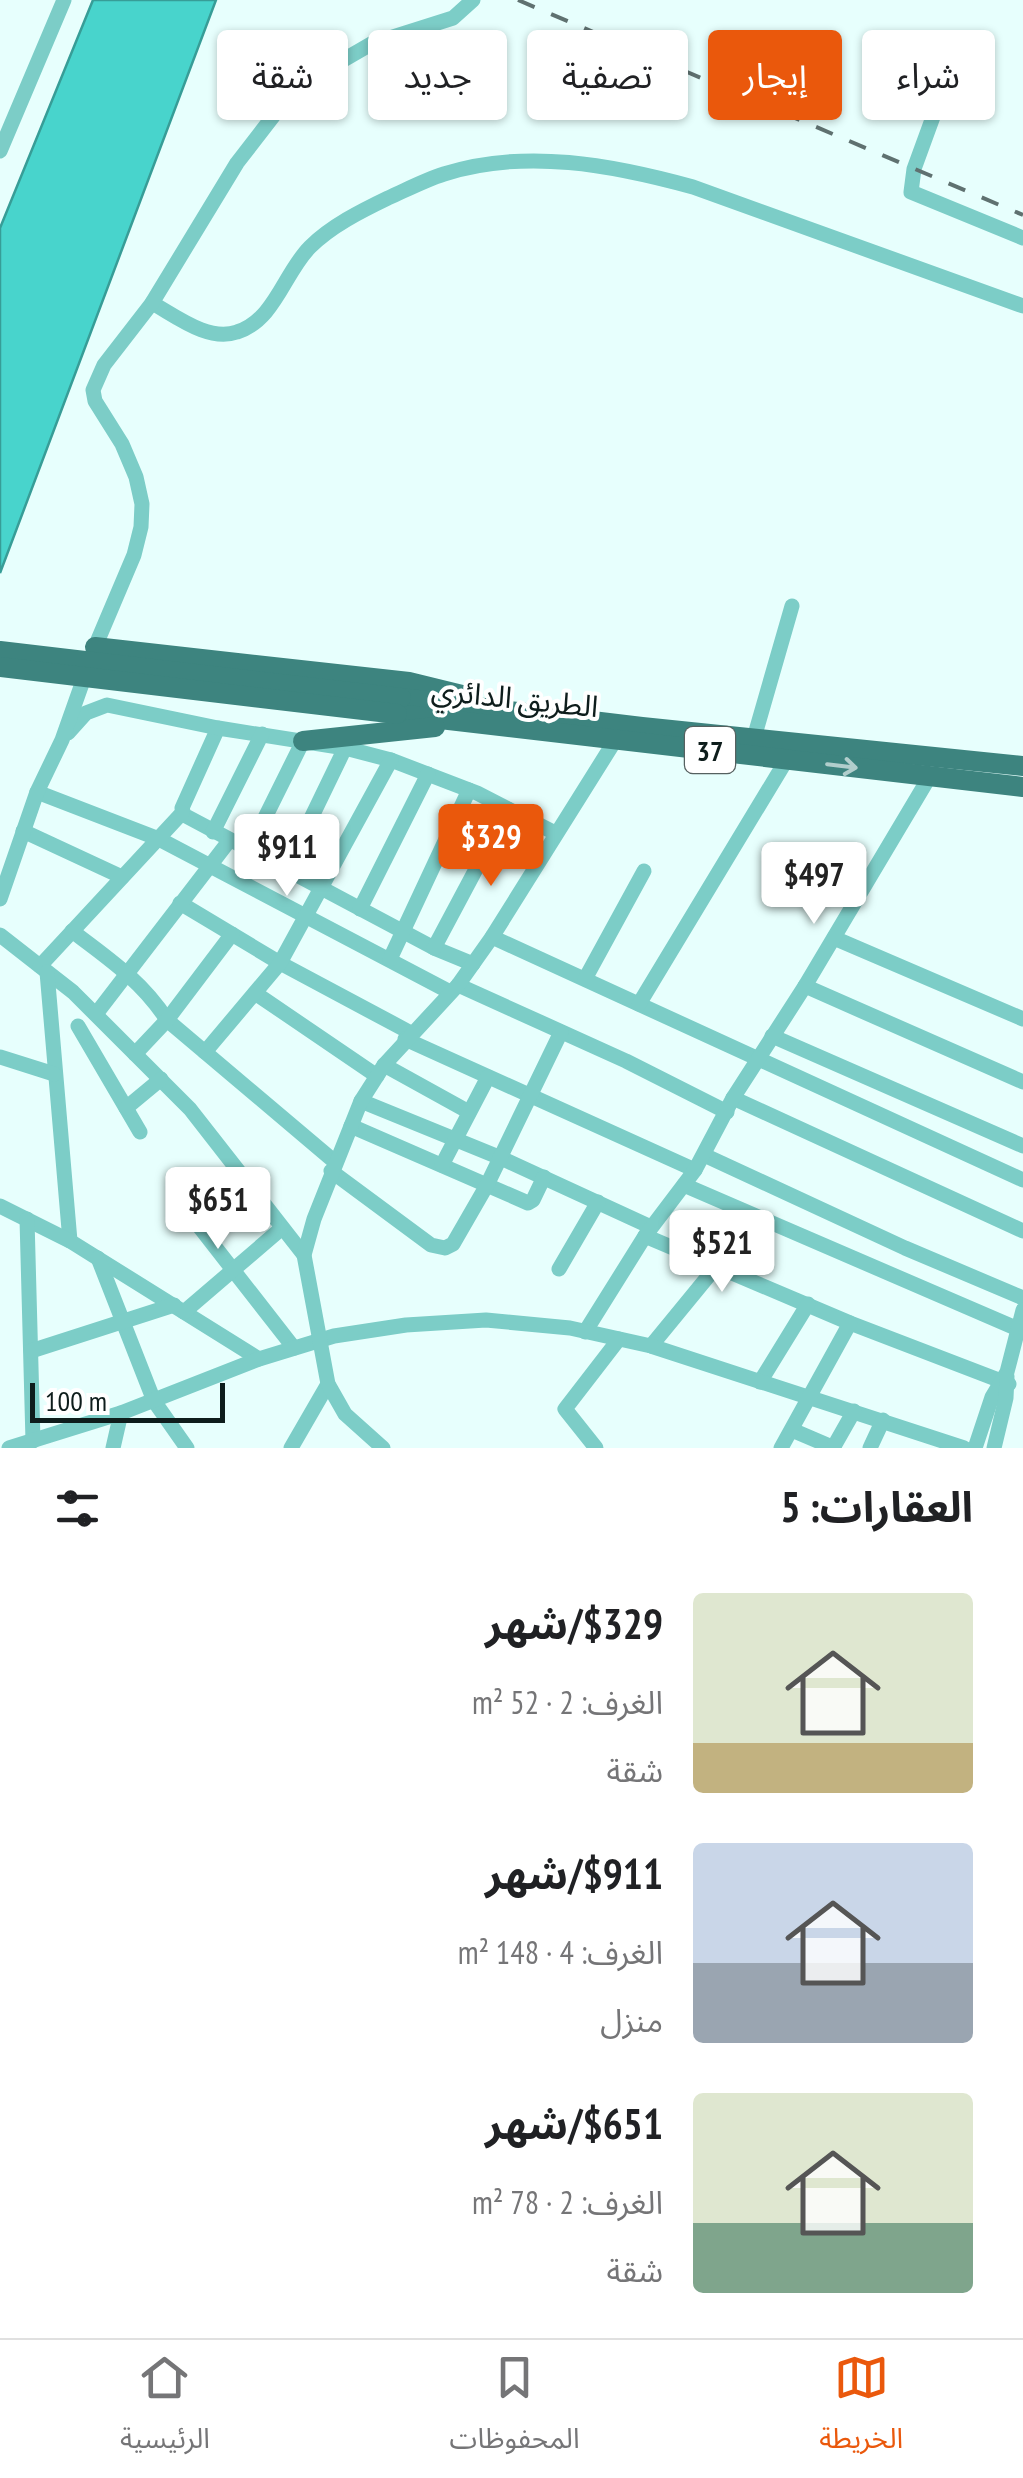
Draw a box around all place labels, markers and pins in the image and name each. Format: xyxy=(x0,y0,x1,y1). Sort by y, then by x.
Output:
pin: $329 xyxy=(432,804,550,889)
pin: $911 xyxy=(228,814,346,899)
pin: $497 xyxy=(755,842,873,927)
pin: $651 xyxy=(159,1167,277,1252)
pin: $521 xyxy=(663,1210,781,1295)

